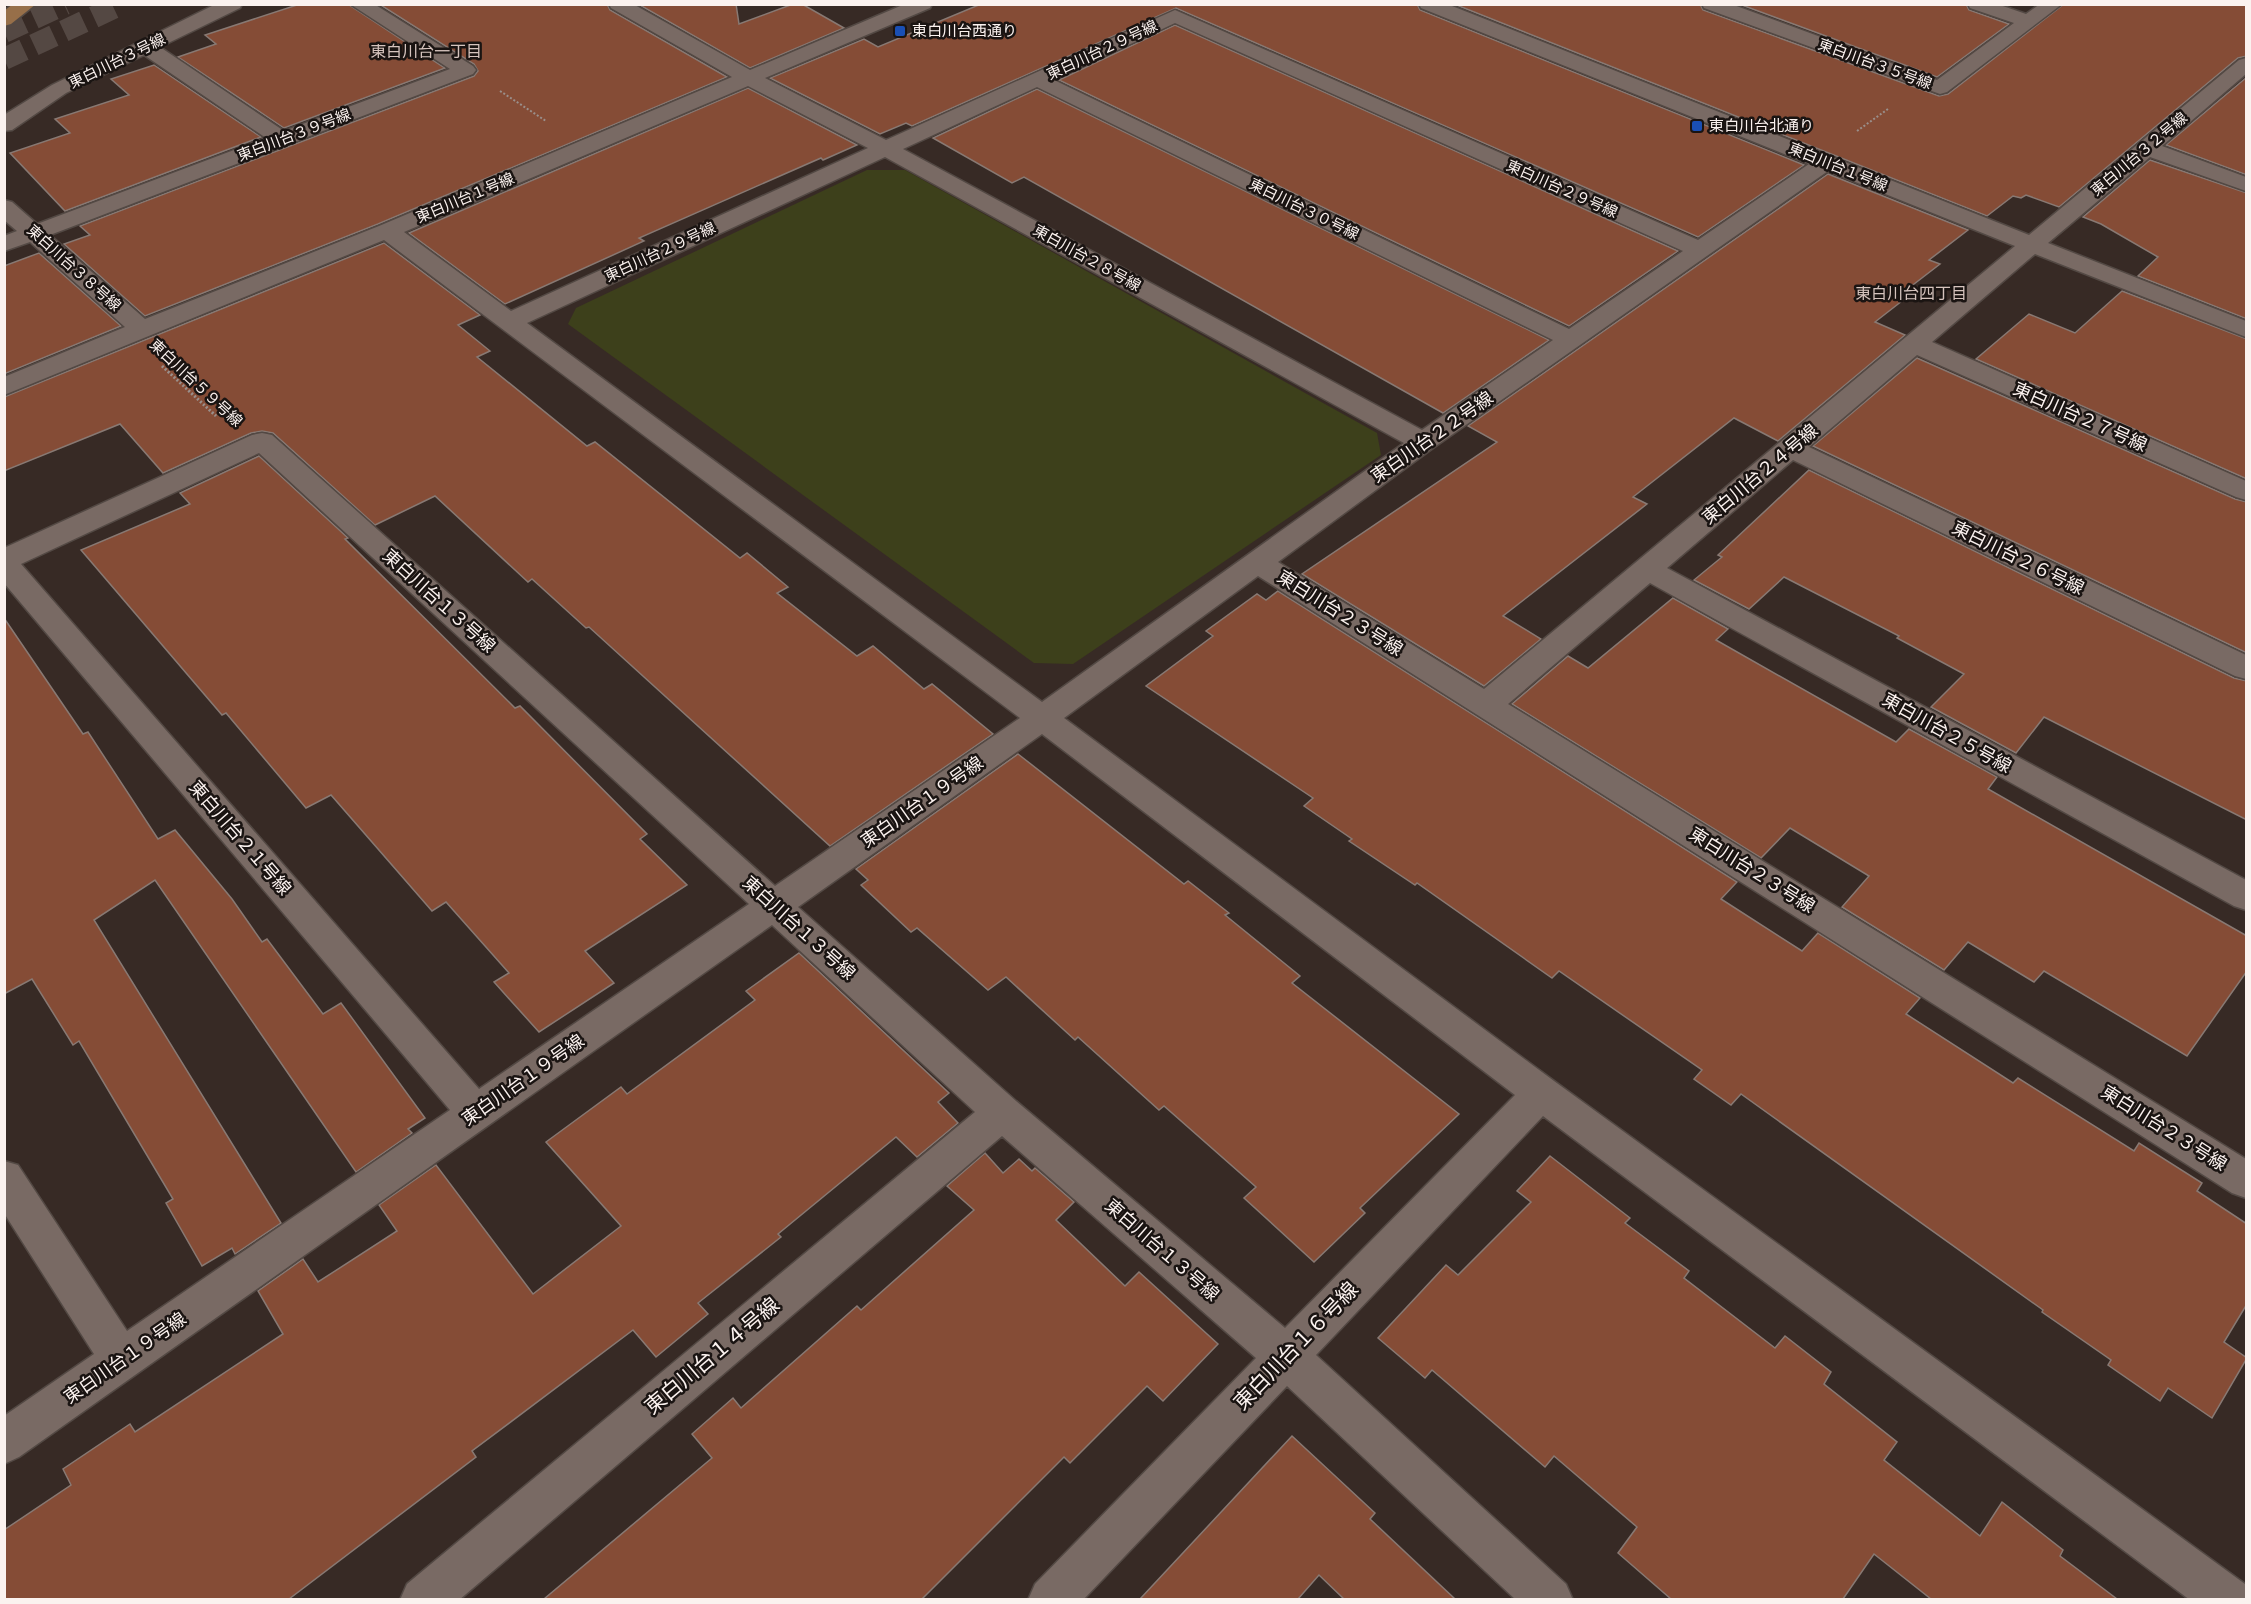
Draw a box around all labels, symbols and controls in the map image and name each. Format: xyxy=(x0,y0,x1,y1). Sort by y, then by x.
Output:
street label: 東白川台２９号線 xyxy=(1044,16,1160,84)
place label: 東白川台西通り xyxy=(912,22,1017,40)
marker: 東白川台西通り xyxy=(893,24,907,38)
street label: 東白川台３号線 xyxy=(66,30,168,92)
street label: 東白川台３５号線 xyxy=(1816,35,1934,93)
district label: 東白川台一丁目 xyxy=(370,42,482,62)
street label: 東白川台３９号線 xyxy=(235,105,353,165)
street label: 東白川台３２号線 xyxy=(2087,109,2191,199)
place label: 東白川台北通り xyxy=(1709,117,1814,135)
marker: 東白川台北通り xyxy=(1690,119,1704,133)
street label: 東白川台１号線 xyxy=(1786,139,1890,195)
street label: 東白川台２９号線 xyxy=(1504,156,1620,222)
street label: 東白川台１号線 xyxy=(413,169,517,227)
street label: 東白川台３０号線 xyxy=(1246,175,1362,243)
street label: 東白川台２９号線 xyxy=(602,218,718,286)
street label: 東白川台３８号線 xyxy=(23,221,125,315)
street label: 東白川台２８号線 xyxy=(1030,221,1144,295)
district label: 東白川台四丁目 xyxy=(1855,284,1967,304)
street label: 東白川台５９号線 xyxy=(146,335,246,431)
street label: 東白川台２７号線 xyxy=(2010,378,2150,456)
street label: 東白川台２２号線 xyxy=(1367,387,1497,487)
street label: 東白川台２４号線 xyxy=(1698,419,1822,529)
street label: 東白川台２６号線 xyxy=(1948,517,2088,599)
street label: 東白川台１３号線 xyxy=(378,545,500,657)
street label: 東白川台２３号線 xyxy=(1273,566,1407,660)
street label: 東白川台２５号線 xyxy=(1879,688,2015,778)
street label: 東白川台１９号線 xyxy=(857,752,987,852)
street label: 東白川台２１号線 xyxy=(184,776,296,900)
street label: 東白川台２３号線 xyxy=(1685,823,1819,917)
street label: 東白川台１３号線 xyxy=(738,872,860,984)
street label: 東白川台１９号線 xyxy=(458,1030,588,1130)
street label: 東白川台２３号線 xyxy=(2097,1081,2231,1175)
street label: 東白川台１３号線 xyxy=(1100,1194,1224,1306)
street label: 東白川台１６号線 xyxy=(1228,1277,1364,1415)
street label: 東白川台１４号線 xyxy=(639,1292,785,1420)
street label: 東白川台１９号線 xyxy=(60,1308,190,1408)

